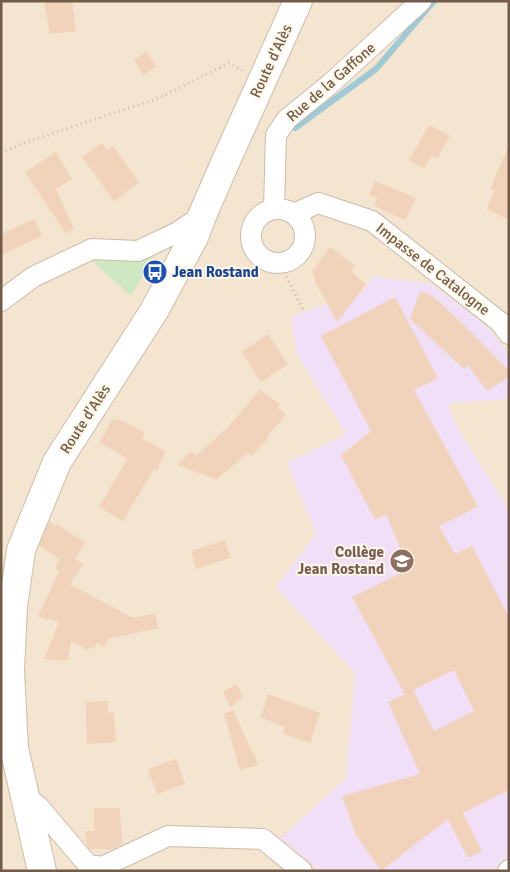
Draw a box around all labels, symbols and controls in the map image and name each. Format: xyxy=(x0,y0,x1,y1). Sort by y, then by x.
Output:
street label: Route d'Alès xyxy=(246,21,296,101)
street label: Rue de la Gaffone xyxy=(283,38,379,126)
street label: Impasse de Catalogne xyxy=(372,219,494,319)
bus stop icon: Jean Rostand xyxy=(142,259,168,285)
place label: Jean Rostand xyxy=(172,263,259,281)
street label: Route d'Alès xyxy=(56,381,114,457)
place label: Collège Jean Rostand xyxy=(297,543,384,578)
school or university icon: Collège Jean Rostand xyxy=(389,548,415,574)

